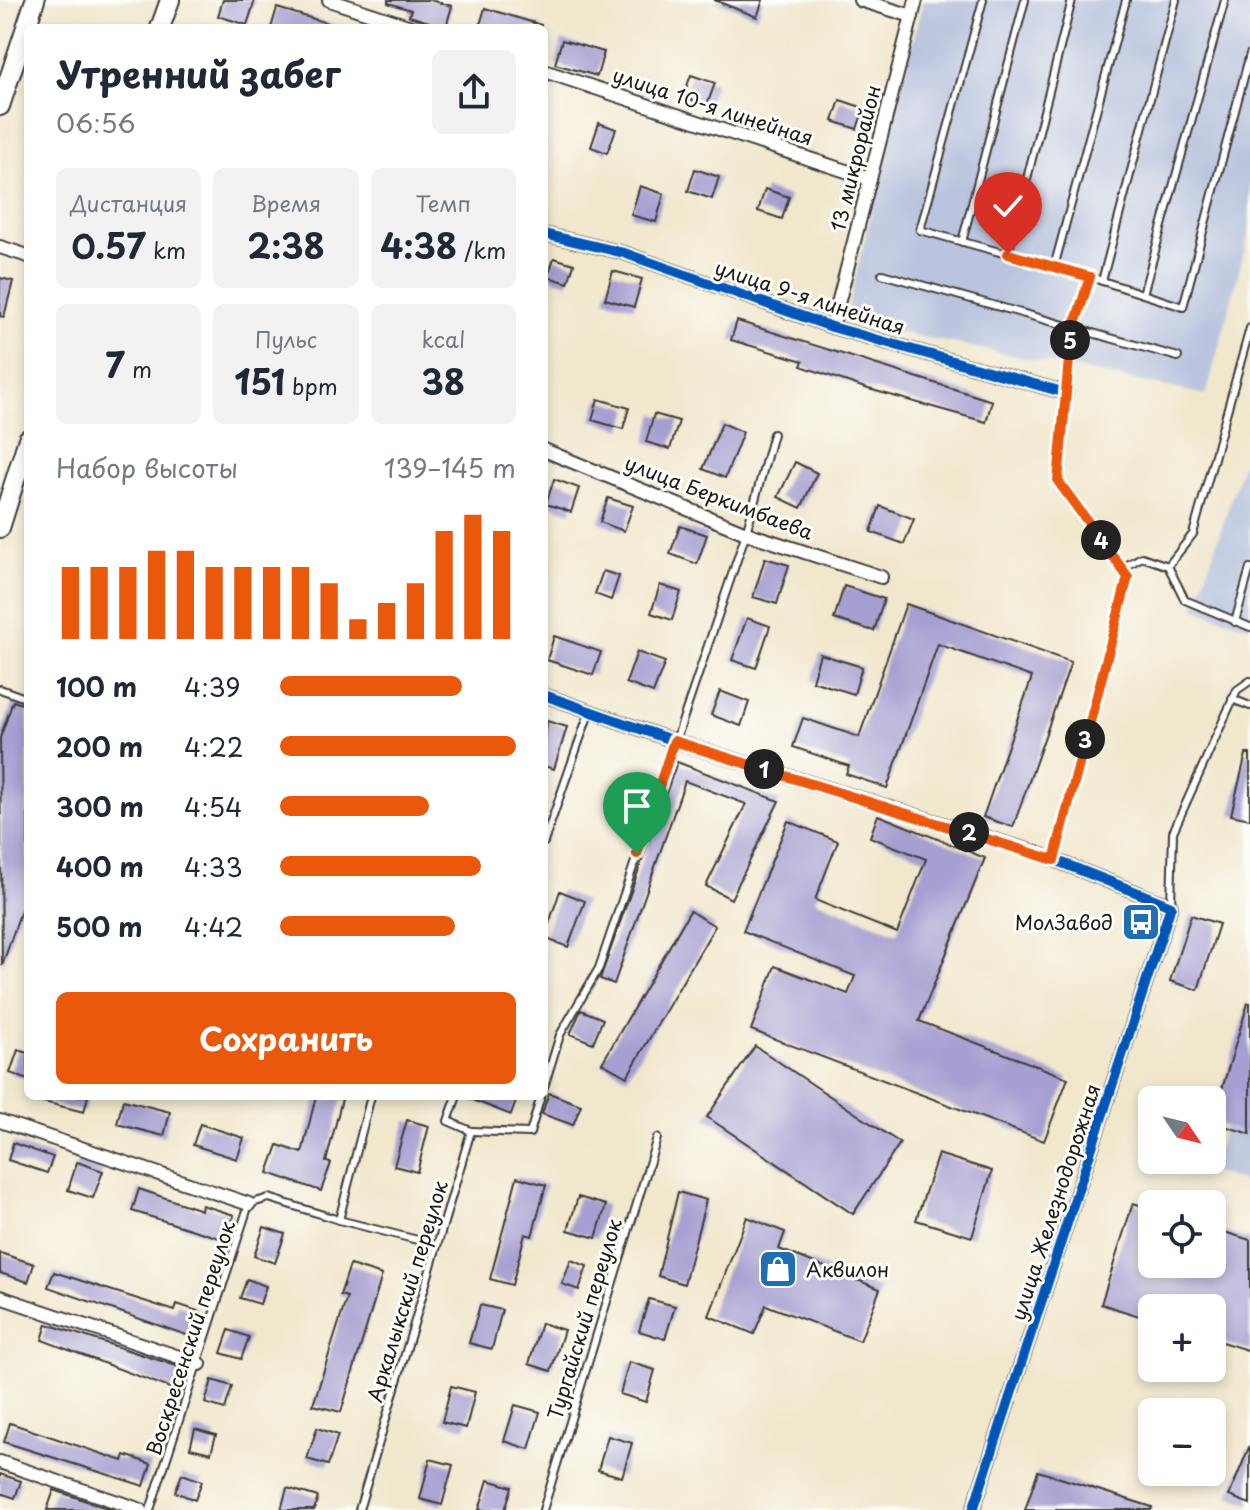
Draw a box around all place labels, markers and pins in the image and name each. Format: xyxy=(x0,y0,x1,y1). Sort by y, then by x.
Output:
pin xyxy=(974,172,1042,254)
pin: 5 xyxy=(1050,320,1090,360)
pin: 4 xyxy=(1081,520,1121,560)
pin: 3 xyxy=(1065,719,1105,759)
pin: 1 xyxy=(744,749,784,789)
pin xyxy=(603,772,671,854)
pin: 2 xyxy=(949,812,989,852)
bus stop icon: МолЗавод xyxy=(1120,901,1162,943)
place label: МолЗавод xyxy=(1015,907,1113,937)
shop icon: Аквилон xyxy=(757,1248,799,1290)
place label: Аквилон xyxy=(806,1254,889,1284)

